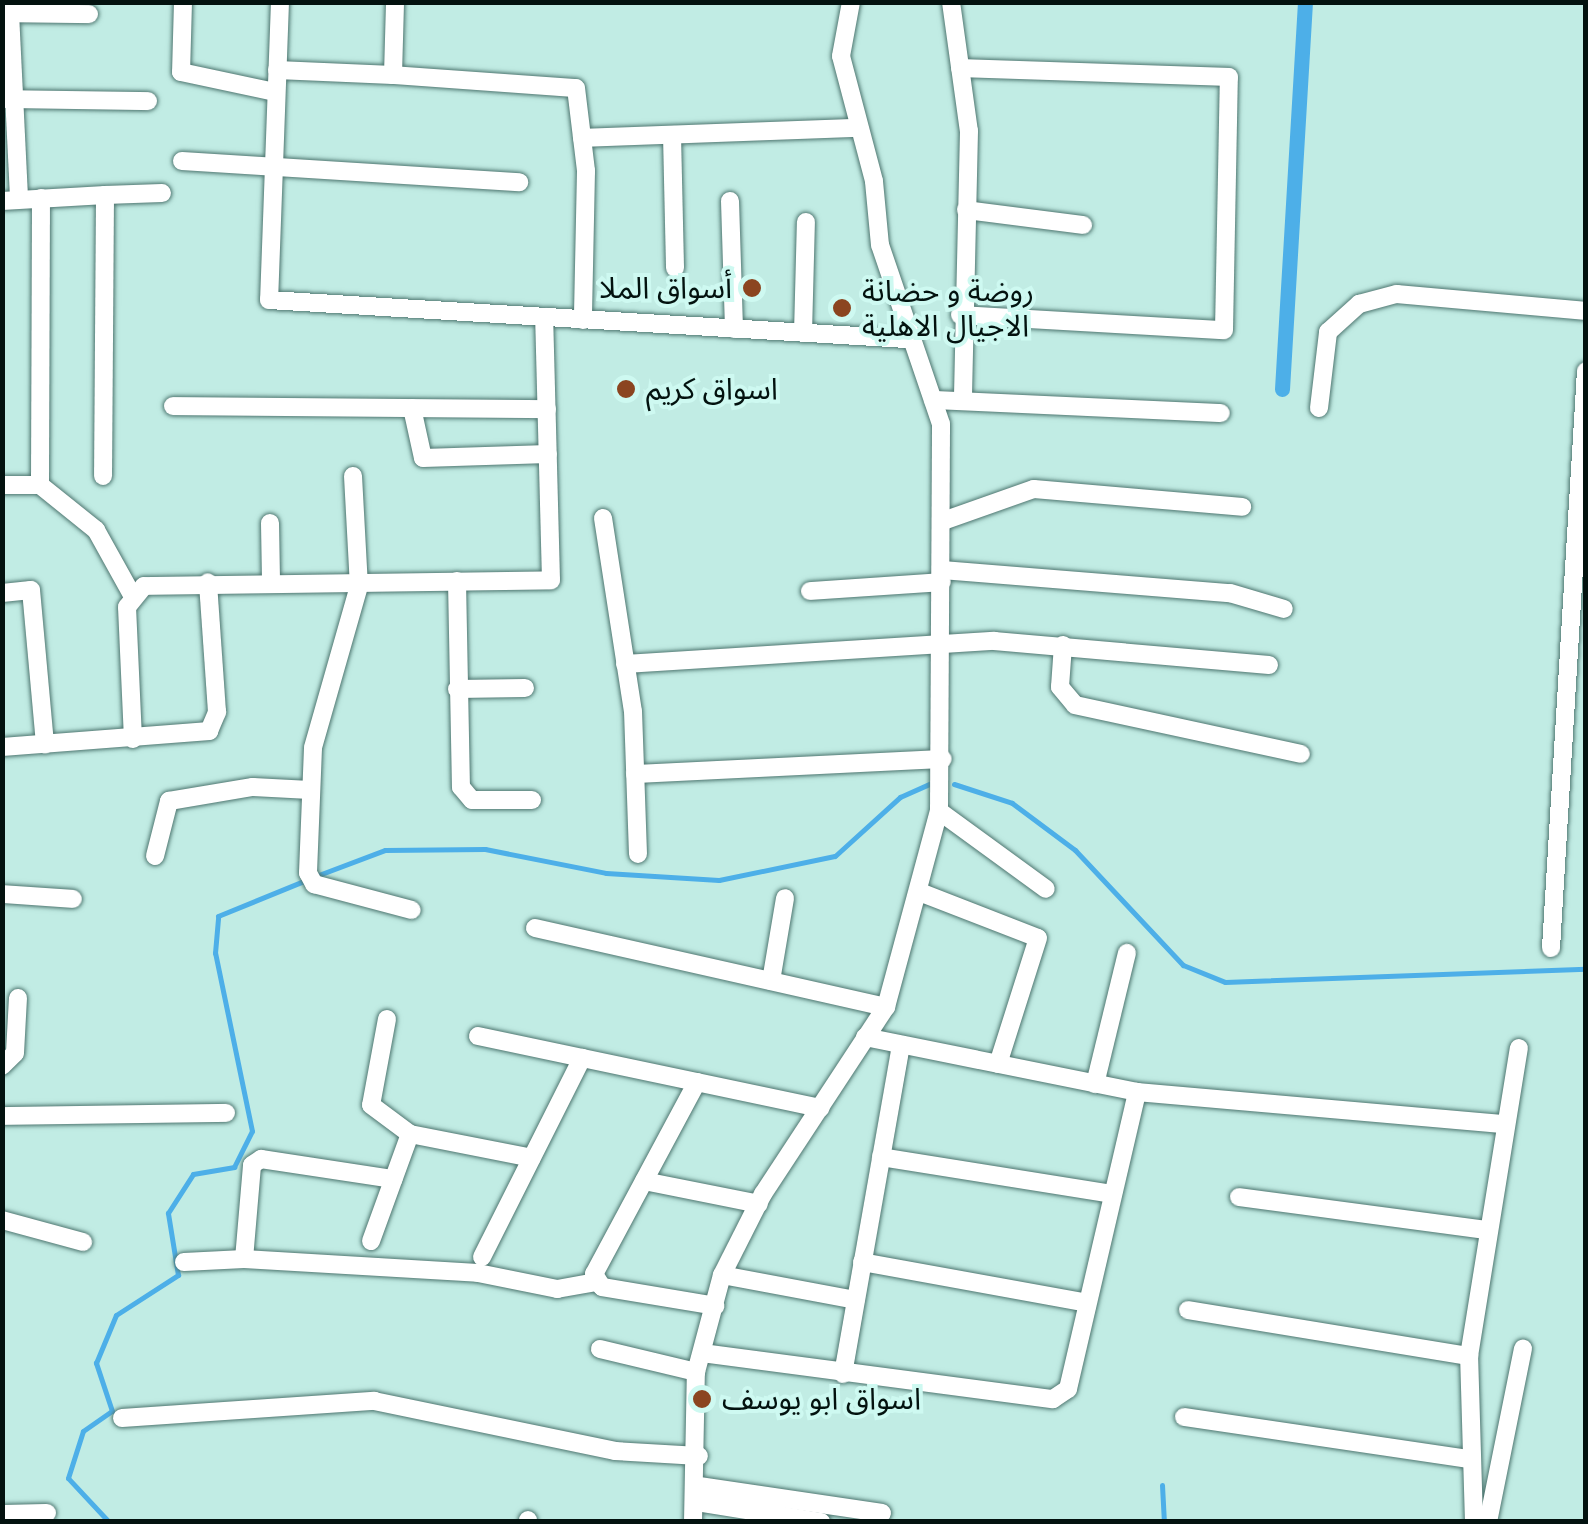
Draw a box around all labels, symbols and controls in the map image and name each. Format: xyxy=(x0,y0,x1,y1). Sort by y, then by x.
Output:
place label: أسواق الملا xyxy=(599,270,732,306)
place label: روضة و حضانة الاجيال الاهلية xyxy=(862,273,1034,344)
marker: أسواق الملا xyxy=(741,277,763,299)
marker: روضة و حضانة الاجيال الاهلية xyxy=(831,297,853,319)
place label: اسواق كريم xyxy=(646,371,778,407)
marker: اسواق كريم xyxy=(615,378,637,400)
place label: اسواق ابو يوسف xyxy=(722,1381,921,1417)
marker: اسواق ابو يوسف xyxy=(691,1388,713,1410)

